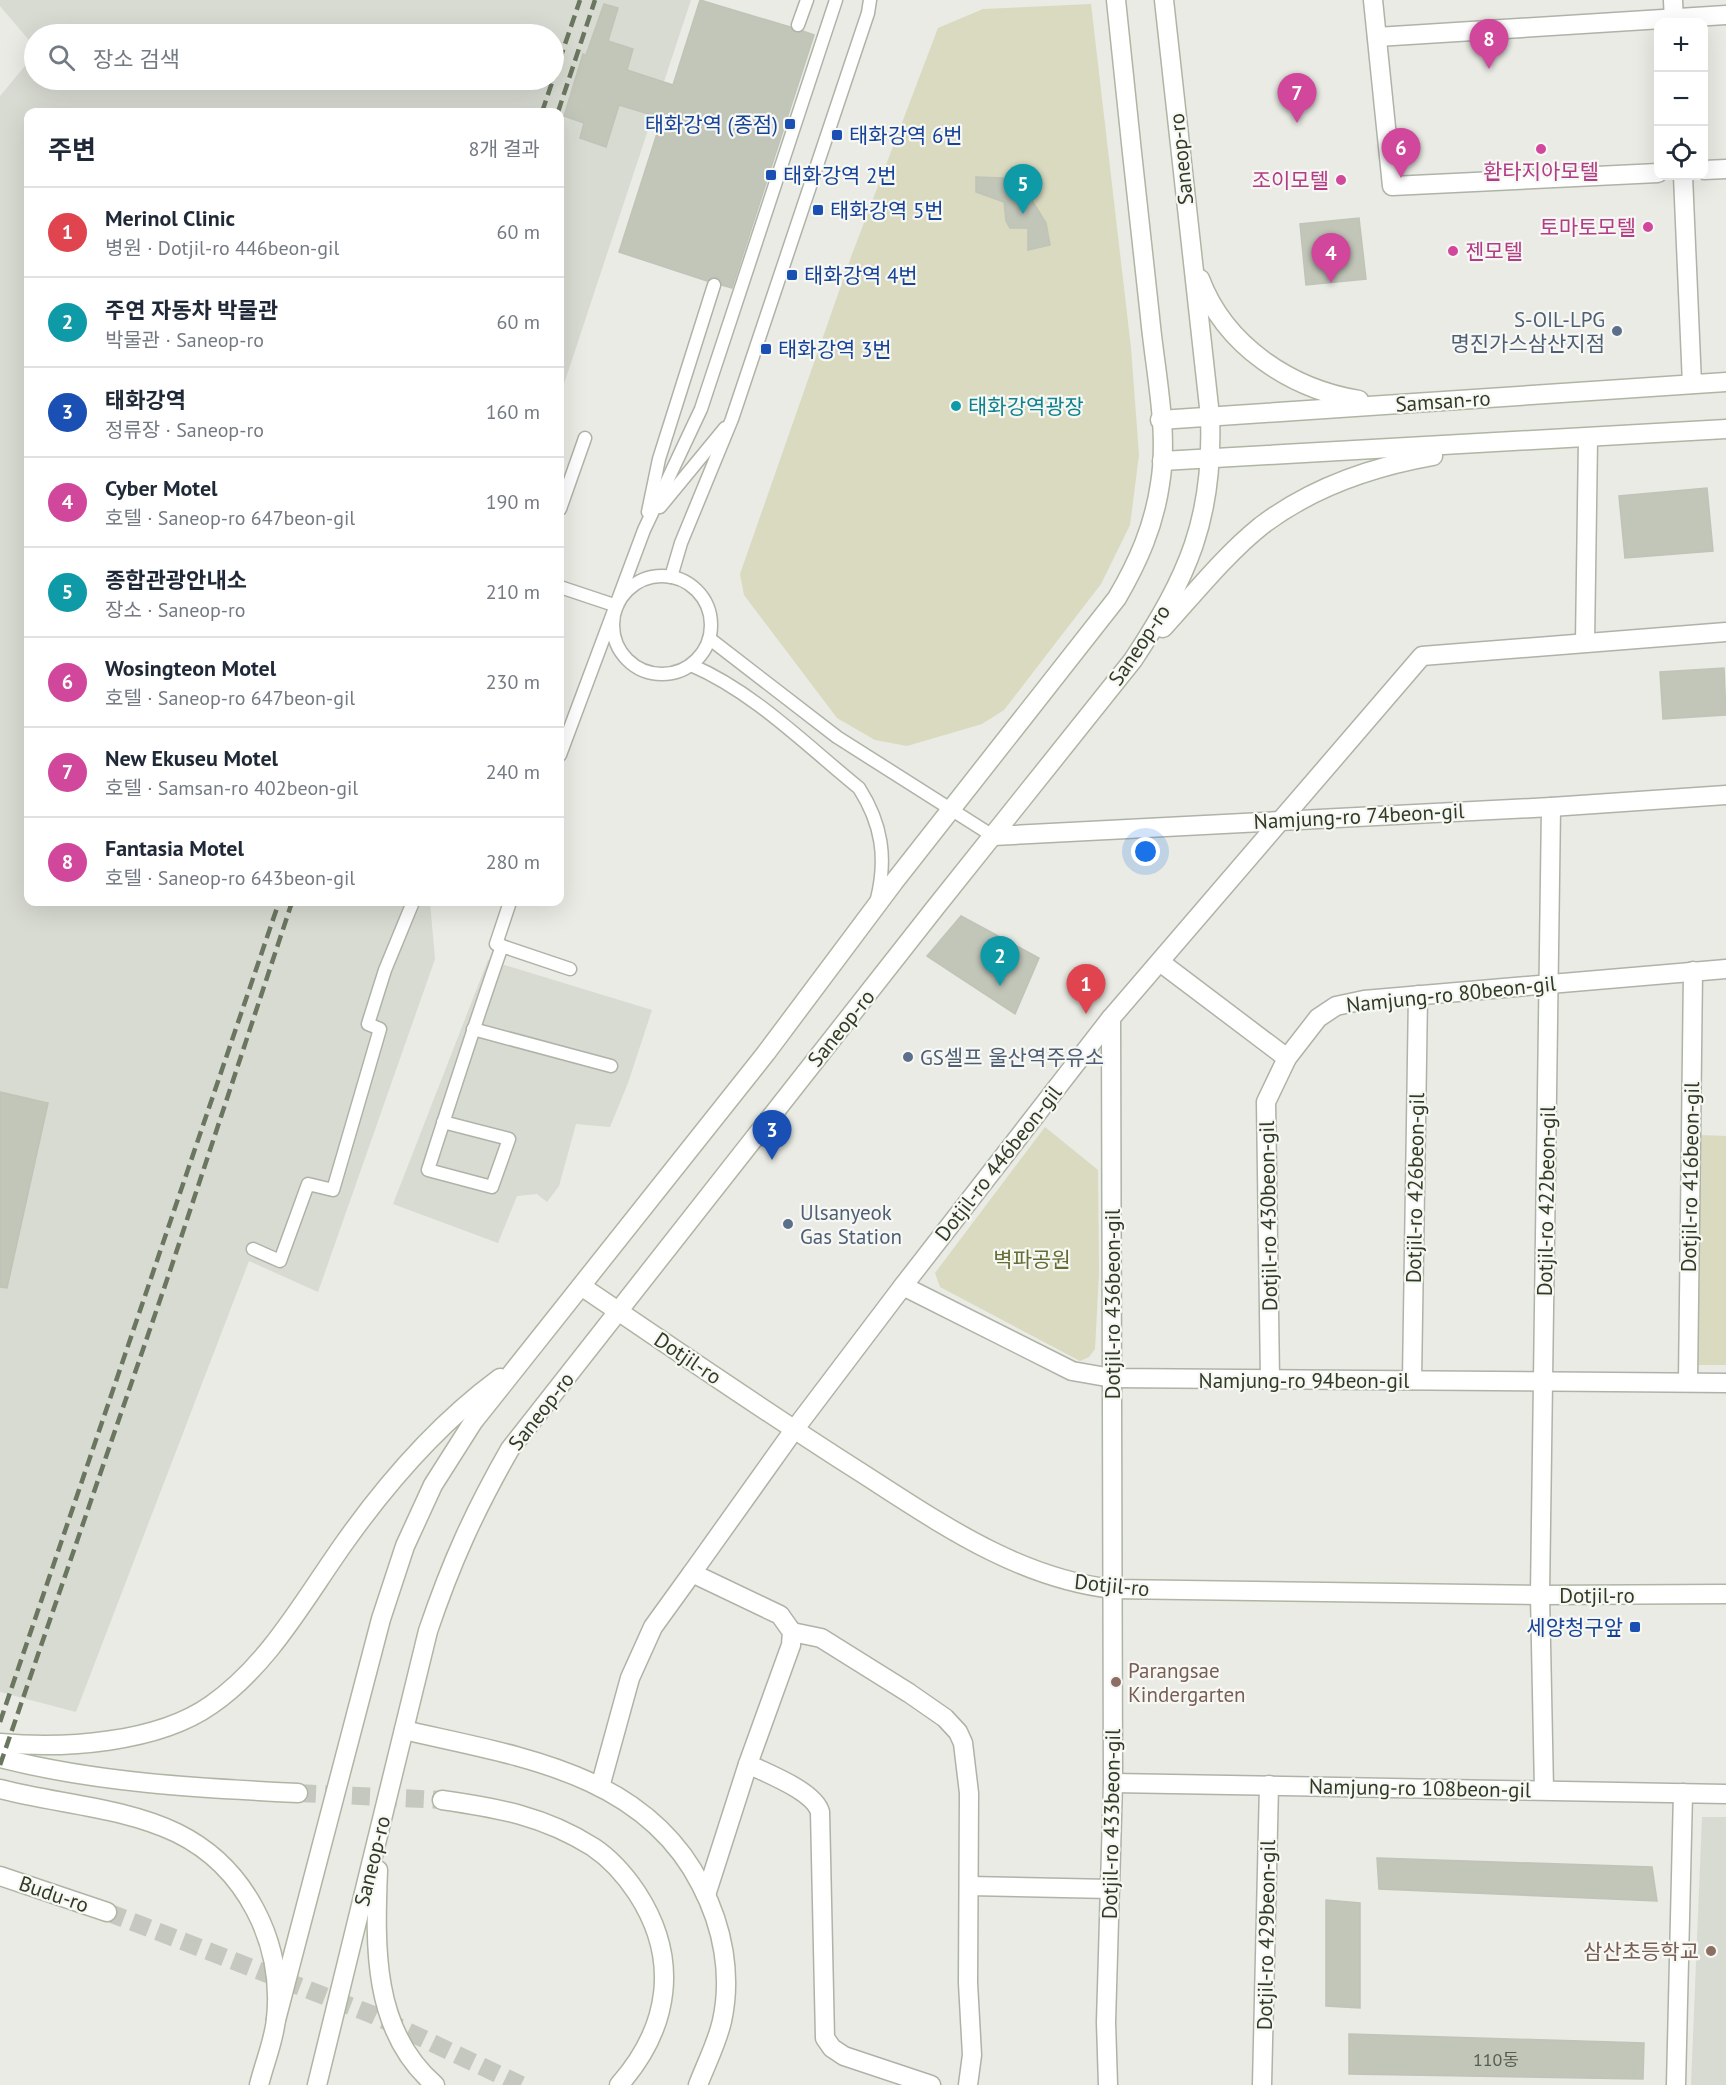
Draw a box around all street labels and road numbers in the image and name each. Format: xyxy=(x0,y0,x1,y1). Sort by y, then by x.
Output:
street label: Saneop-ro xyxy=(1163,112,1199,206)
street label: Samsan-ro xyxy=(1395,384,1491,418)
street label: Saneop-ro xyxy=(1102,599,1176,691)
street label: Namjung-ro 74beon-gil xyxy=(1253,797,1465,835)
street label: Namjung-ro 80beon-gil xyxy=(1345,970,1557,1018)
street label: Saneop-ro xyxy=(802,984,880,1072)
street label: Dotjil-ro 446beon-gil xyxy=(929,1080,1067,1246)
street label: Dotjil-ro 416beon-gil xyxy=(1675,1082,1705,1272)
street label: Dotjil-ro 426beon-gil xyxy=(1400,1093,1430,1283)
street label: Dotjil-ro 422beon-gil xyxy=(1531,1106,1561,1296)
street label: Dotjil-ro 430beon-gil xyxy=(1253,1121,1283,1311)
street label: Dotjil-ro 436beon-gil xyxy=(1099,1209,1126,1399)
street label: Dotjil-ro xyxy=(649,1326,727,1390)
street label: Saneop-ro xyxy=(502,1366,580,1456)
street label: Namjung-ro 94beon-gil xyxy=(1199,1367,1409,1394)
street label: Dotjil-ro xyxy=(1073,1568,1151,1602)
street label: Dotjil-ro xyxy=(1559,1582,1635,1609)
street label: Dotjil-ro 433beon-gil xyxy=(1096,1729,1126,1919)
street label: Namjung-ro 108beon-gil xyxy=(1309,1773,1531,1803)
street label: Saneop-ro xyxy=(348,1813,396,1909)
street label: Dotjil-ro 429beon-gil xyxy=(1251,1840,1281,2030)
street label: Budu-ro xyxy=(15,1869,93,1919)

